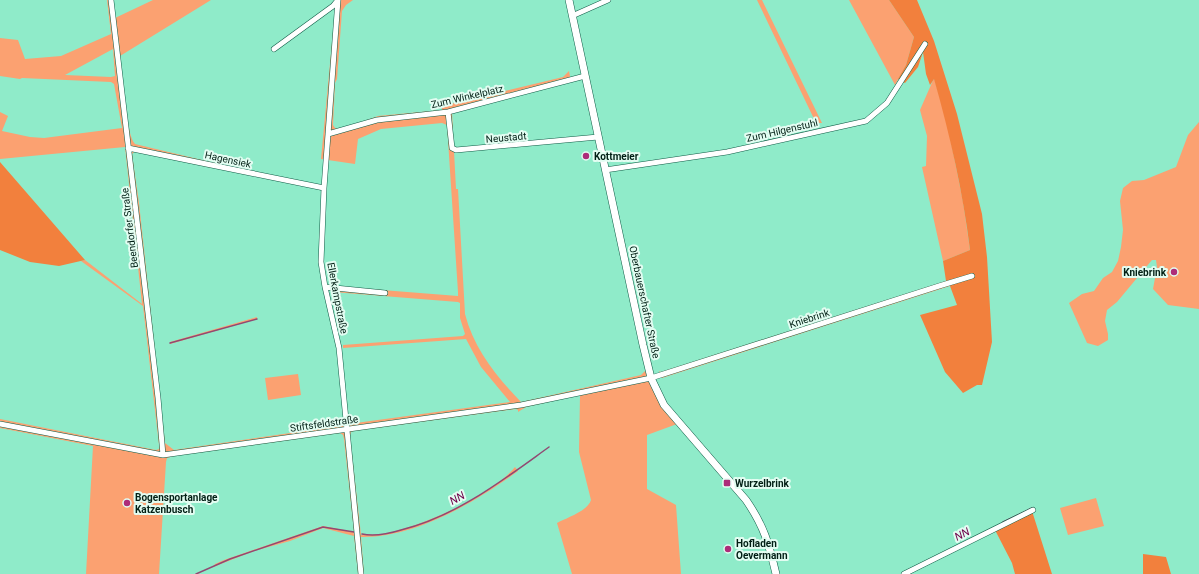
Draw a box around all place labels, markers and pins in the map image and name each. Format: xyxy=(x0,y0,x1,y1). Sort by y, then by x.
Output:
marker: Kottmeier xyxy=(581,151,591,161)
place label: Kottmeier xyxy=(594,151,639,162)
place label: Kniebrink xyxy=(1123,267,1167,278)
marker: Kniebrink xyxy=(1169,267,1179,277)
marker: Wurzelbrink xyxy=(722,478,732,488)
place label: Wurzelbrink xyxy=(735,478,790,489)
place label: Bogensportanlage Katzenbusch xyxy=(135,492,218,515)
marker: Bogensportanlage Katzenbusch xyxy=(122,498,132,508)
place label: Hofladen Oevermann xyxy=(736,538,788,561)
marker: Hofladen Oevermann xyxy=(723,544,733,554)

